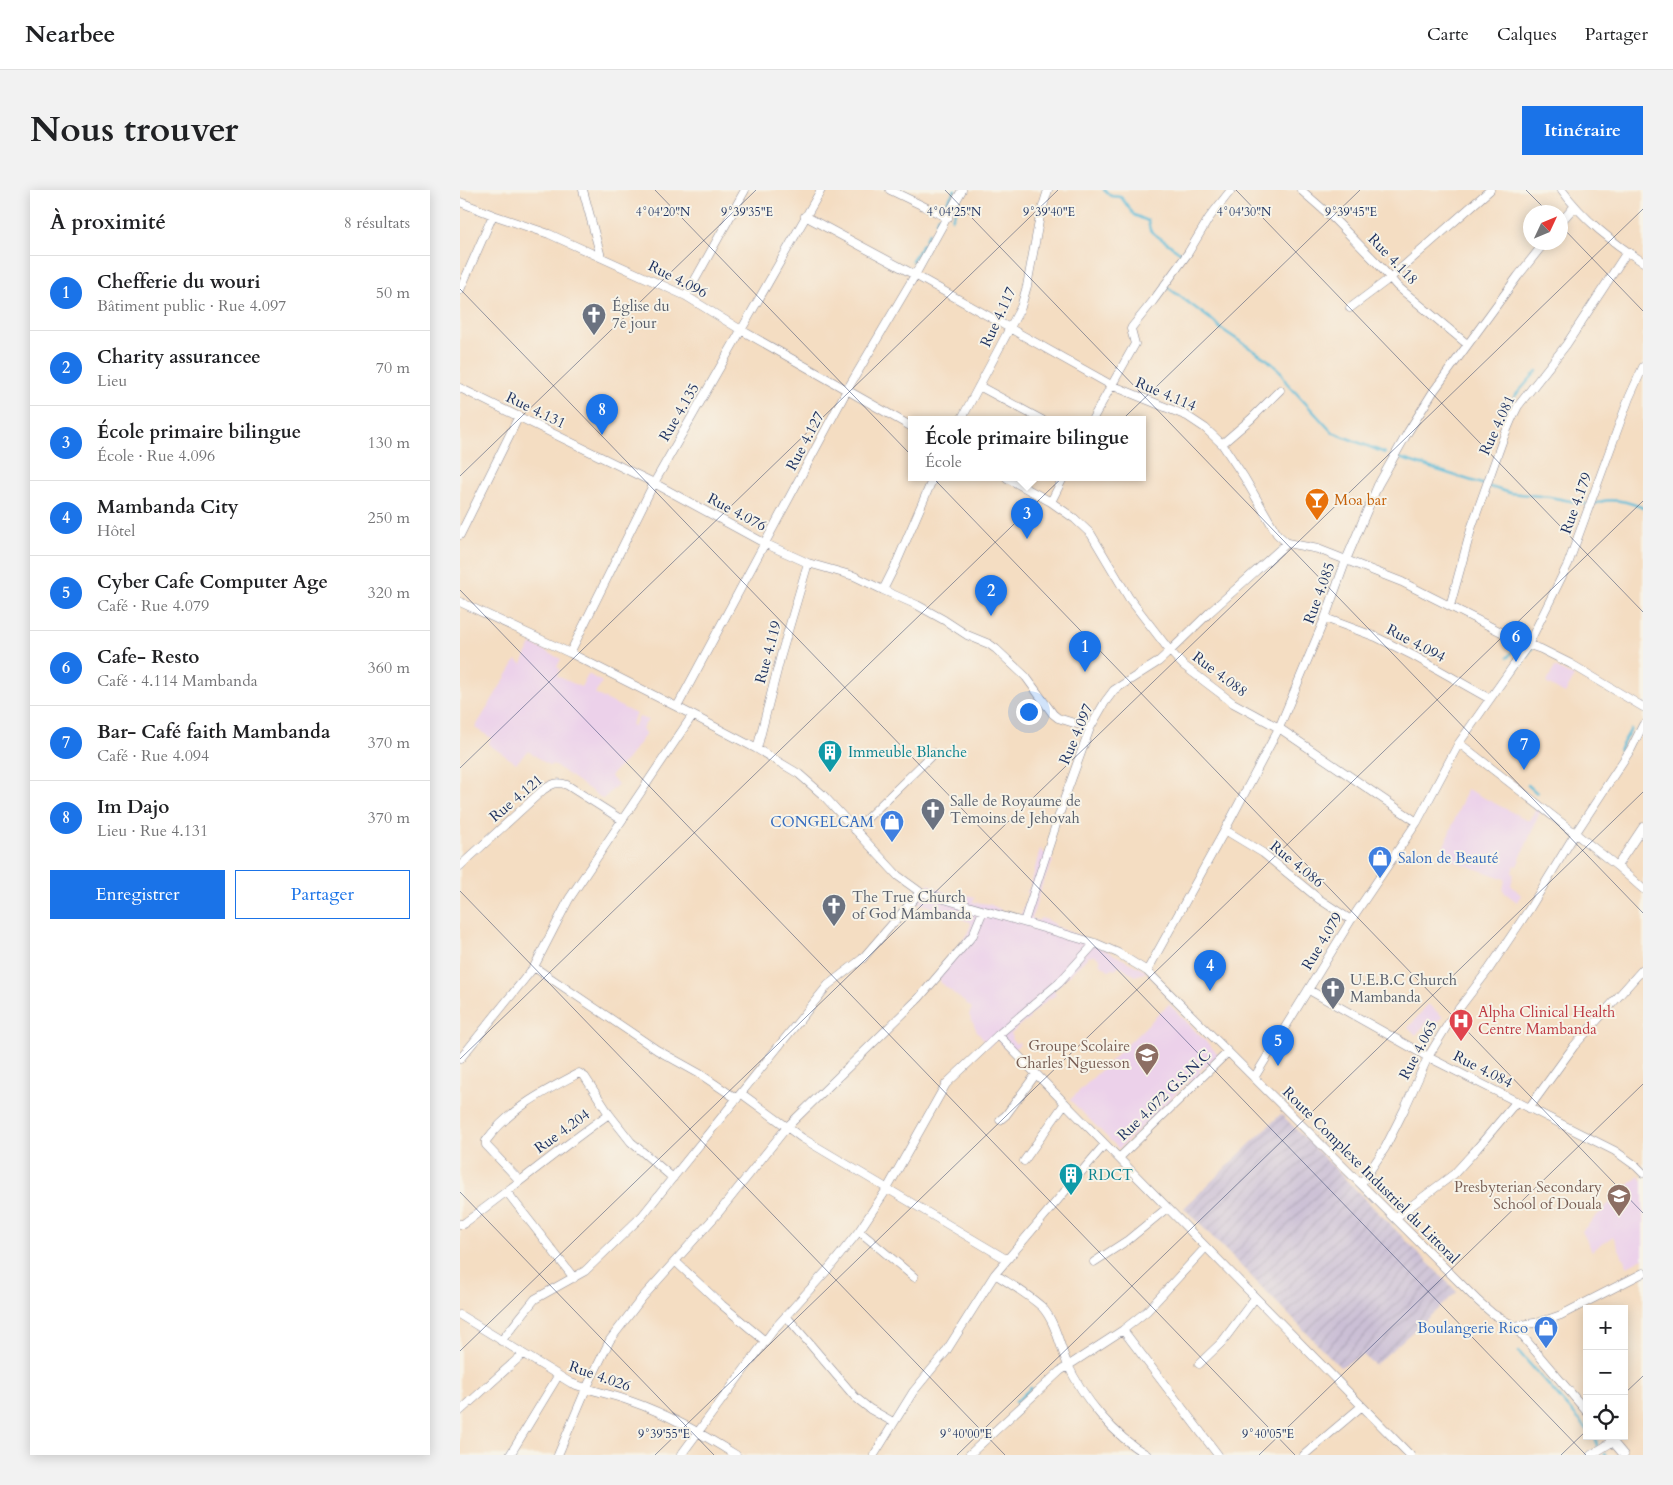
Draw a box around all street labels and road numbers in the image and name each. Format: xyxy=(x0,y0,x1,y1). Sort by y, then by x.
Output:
street label: Rue 4.118 xyxy=(1364,229,1422,289)
street label: Rue 4.096 xyxy=(645,256,711,303)
street label: Rue 4.117 xyxy=(975,283,1021,350)
street label: Rue 4.114 xyxy=(1133,372,1200,416)
street label: Rue 4.135 xyxy=(654,379,704,445)
street label: Rue 4.131 xyxy=(503,387,569,433)
street label: Rue 4.081 xyxy=(1474,392,1520,458)
street label: Rue 4.127 xyxy=(781,408,829,474)
street label: Rue 4.179 xyxy=(1556,469,1596,536)
street label: Rue 4.076 xyxy=(704,488,770,536)
street label: Rue 4.085 xyxy=(1299,560,1339,626)
street label: Rue 4.119 xyxy=(750,618,786,686)
street label: Rue 4.094 xyxy=(1383,619,1449,667)
street label: Rue 4.088 xyxy=(1188,647,1252,701)
street label: Rue 4.097 xyxy=(1054,700,1098,767)
street label: Rue 4.121 xyxy=(485,770,547,826)
street label: Rue 4.086 xyxy=(1266,836,1328,892)
street label: Rue 4.079 xyxy=(1297,908,1347,974)
street label: Rue 4.065 xyxy=(1394,1017,1442,1083)
street label: Rue 4.072 G.S.N.C xyxy=(1113,1045,1215,1145)
street label: Rue 4.084 xyxy=(1450,1046,1516,1093)
street label: Route Complexe Industriel du Littoral xyxy=(1278,1082,1464,1268)
street label: Rue 4.204 xyxy=(530,1104,594,1158)
street label: Rue 4.026 xyxy=(566,1356,634,1396)

